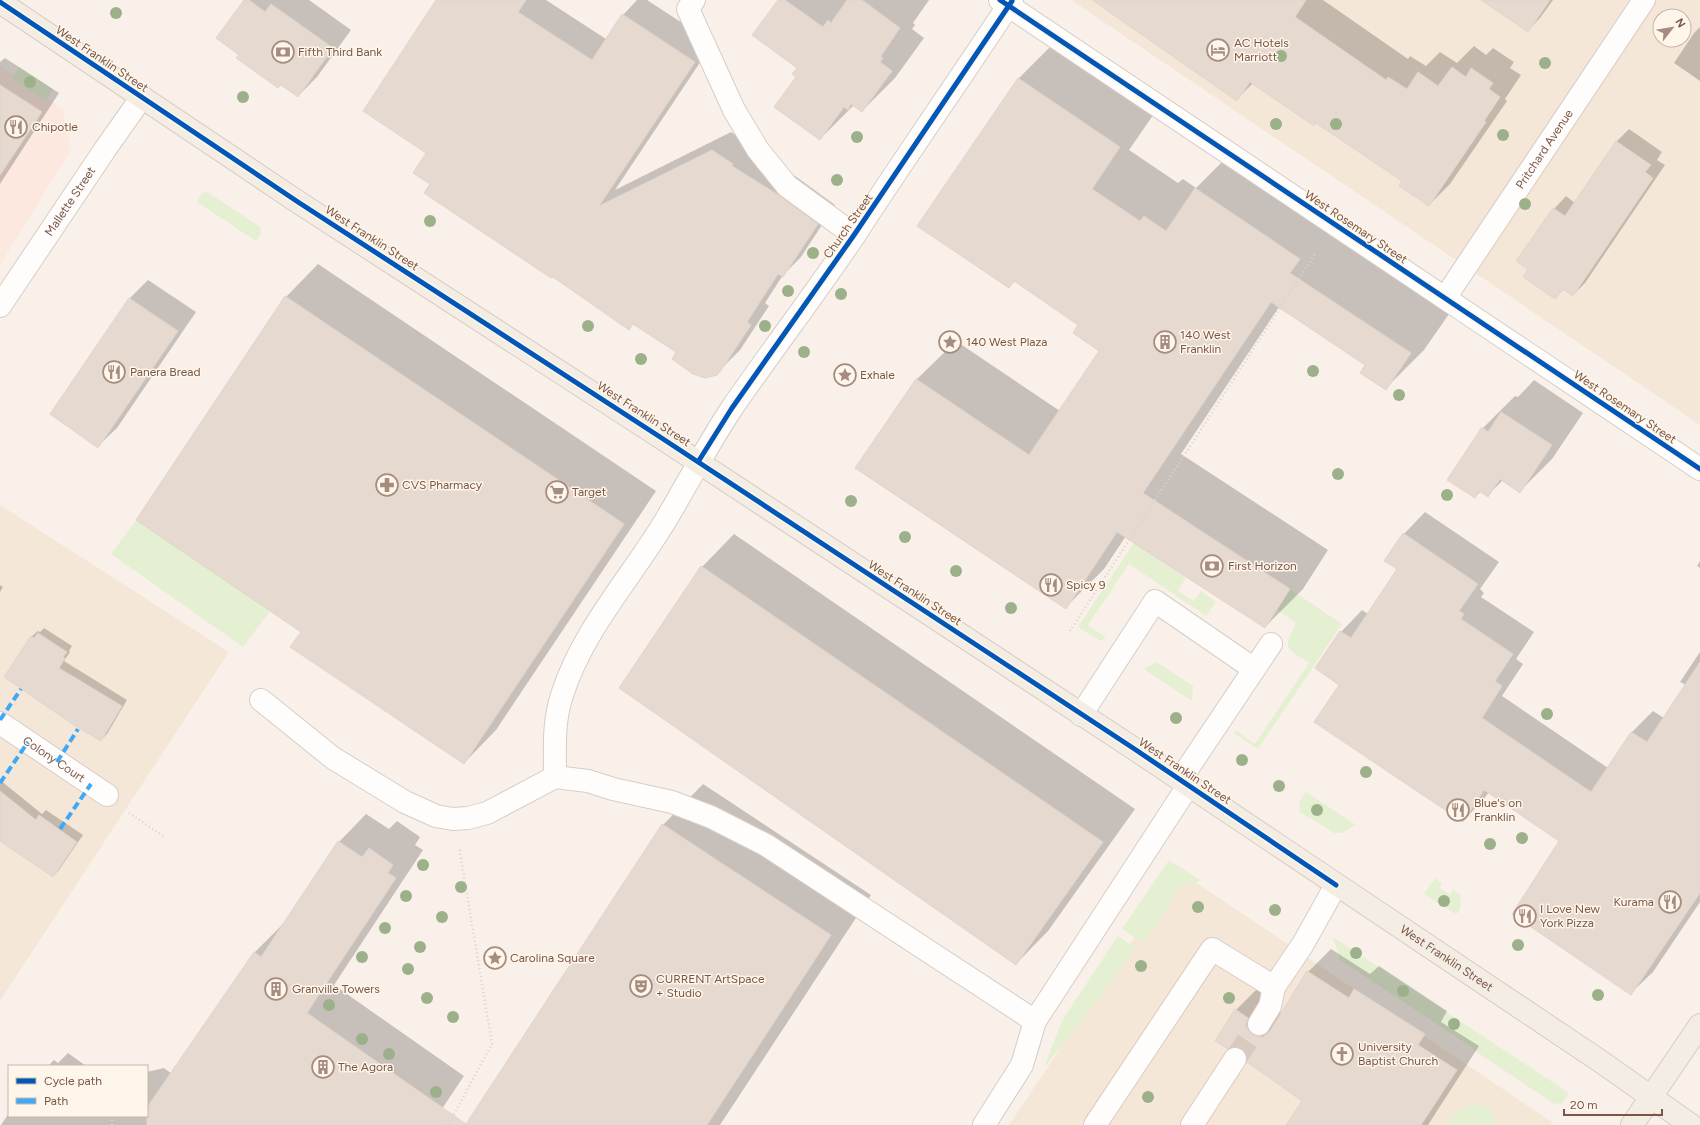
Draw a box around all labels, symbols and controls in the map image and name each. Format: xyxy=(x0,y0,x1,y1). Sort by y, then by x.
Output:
north arrow xyxy=(1652,8,1692,48)
text: N xyxy=(1672,16,1688,30)
street label: West Franklin Street xyxy=(53,23,151,95)
place label: AC Hotels Marriott xyxy=(1234,36,1289,64)
hotel icon: AC Hotels Marriott xyxy=(1205,37,1231,63)
bank icon: Fifth Third Bank xyxy=(270,39,296,65)
place label: Fifth Third Bank xyxy=(298,45,382,59)
street label: Pritchard Avenue xyxy=(1513,107,1576,191)
restaurant icon: Chipotle xyxy=(3,114,29,140)
place label: Chipotle xyxy=(32,120,78,134)
street label: Mallette Street xyxy=(42,164,99,239)
street label: West Rosemary Street xyxy=(1302,187,1410,267)
street label: Church Street xyxy=(821,191,876,261)
street label: West Franklin Street xyxy=(323,203,422,274)
place label: 140 West Franklin xyxy=(1180,328,1231,356)
place icon: 140 West Plaza xyxy=(937,329,963,355)
building icon: 140 West Franklin xyxy=(1152,329,1178,355)
place label: 140 West Plaza xyxy=(966,335,1047,349)
restaurant icon: Panera Bread xyxy=(101,359,127,385)
place icon: Exhale xyxy=(832,362,858,388)
place label: Panera Bread xyxy=(130,365,200,379)
street label: West Rosemary Street xyxy=(1571,367,1679,447)
place label: Exhale xyxy=(860,368,895,382)
street label: West Franklin Street xyxy=(595,379,694,450)
pharmacy icon: CVS Pharmacy xyxy=(374,472,400,498)
place label: CVS Pharmacy xyxy=(402,478,483,492)
supermarket icon: Target xyxy=(544,479,570,505)
place label: Target xyxy=(572,485,607,499)
bank icon: First Horizon xyxy=(1199,553,1225,579)
street label: West Franklin Street xyxy=(866,558,965,629)
place label: First Horizon xyxy=(1228,559,1297,573)
restaurant icon: Spicy 9 xyxy=(1038,572,1064,598)
place label: Spicy 9 xyxy=(1066,578,1106,592)
street label: Colony Court xyxy=(20,733,88,785)
street label: West Franklin Street xyxy=(1136,735,1234,807)
place label: Blue's on Franklin xyxy=(1474,796,1522,824)
restaurant icon: Blue's on Franklin xyxy=(1445,797,1471,823)
restaurant icon: Kurama xyxy=(1657,889,1683,915)
place label: Kurama xyxy=(1613,895,1654,909)
place label: I Love New York Pizza xyxy=(1540,902,1601,930)
restaurant icon: I Love New York Pizza xyxy=(1512,903,1538,929)
street label: West Franklin Street xyxy=(1398,922,1496,994)
place icon: Carolina Square xyxy=(482,945,508,971)
place label: Carolina Square xyxy=(510,951,595,965)
place label: CURRENT ArtSpace + Studio xyxy=(656,972,765,1000)
theatre icon: CURRENT ArtSpace + Studio xyxy=(628,973,654,999)
building icon: Granville Towers xyxy=(263,976,289,1002)
place label: Granville Towers xyxy=(292,982,380,996)
place label: University Baptist Church xyxy=(1358,1040,1439,1068)
church icon: University Baptist Church xyxy=(1329,1041,1355,1067)
building icon: The Agora xyxy=(310,1054,336,1080)
place label: The Agora xyxy=(338,1060,393,1074)
legend xyxy=(8,1065,148,1117)
text: Cycle path xyxy=(44,1074,102,1088)
scale bar xyxy=(1564,1091,1662,1117)
text: Path xyxy=(44,1094,68,1108)
text: 20 m xyxy=(1570,1098,1598,1112)

